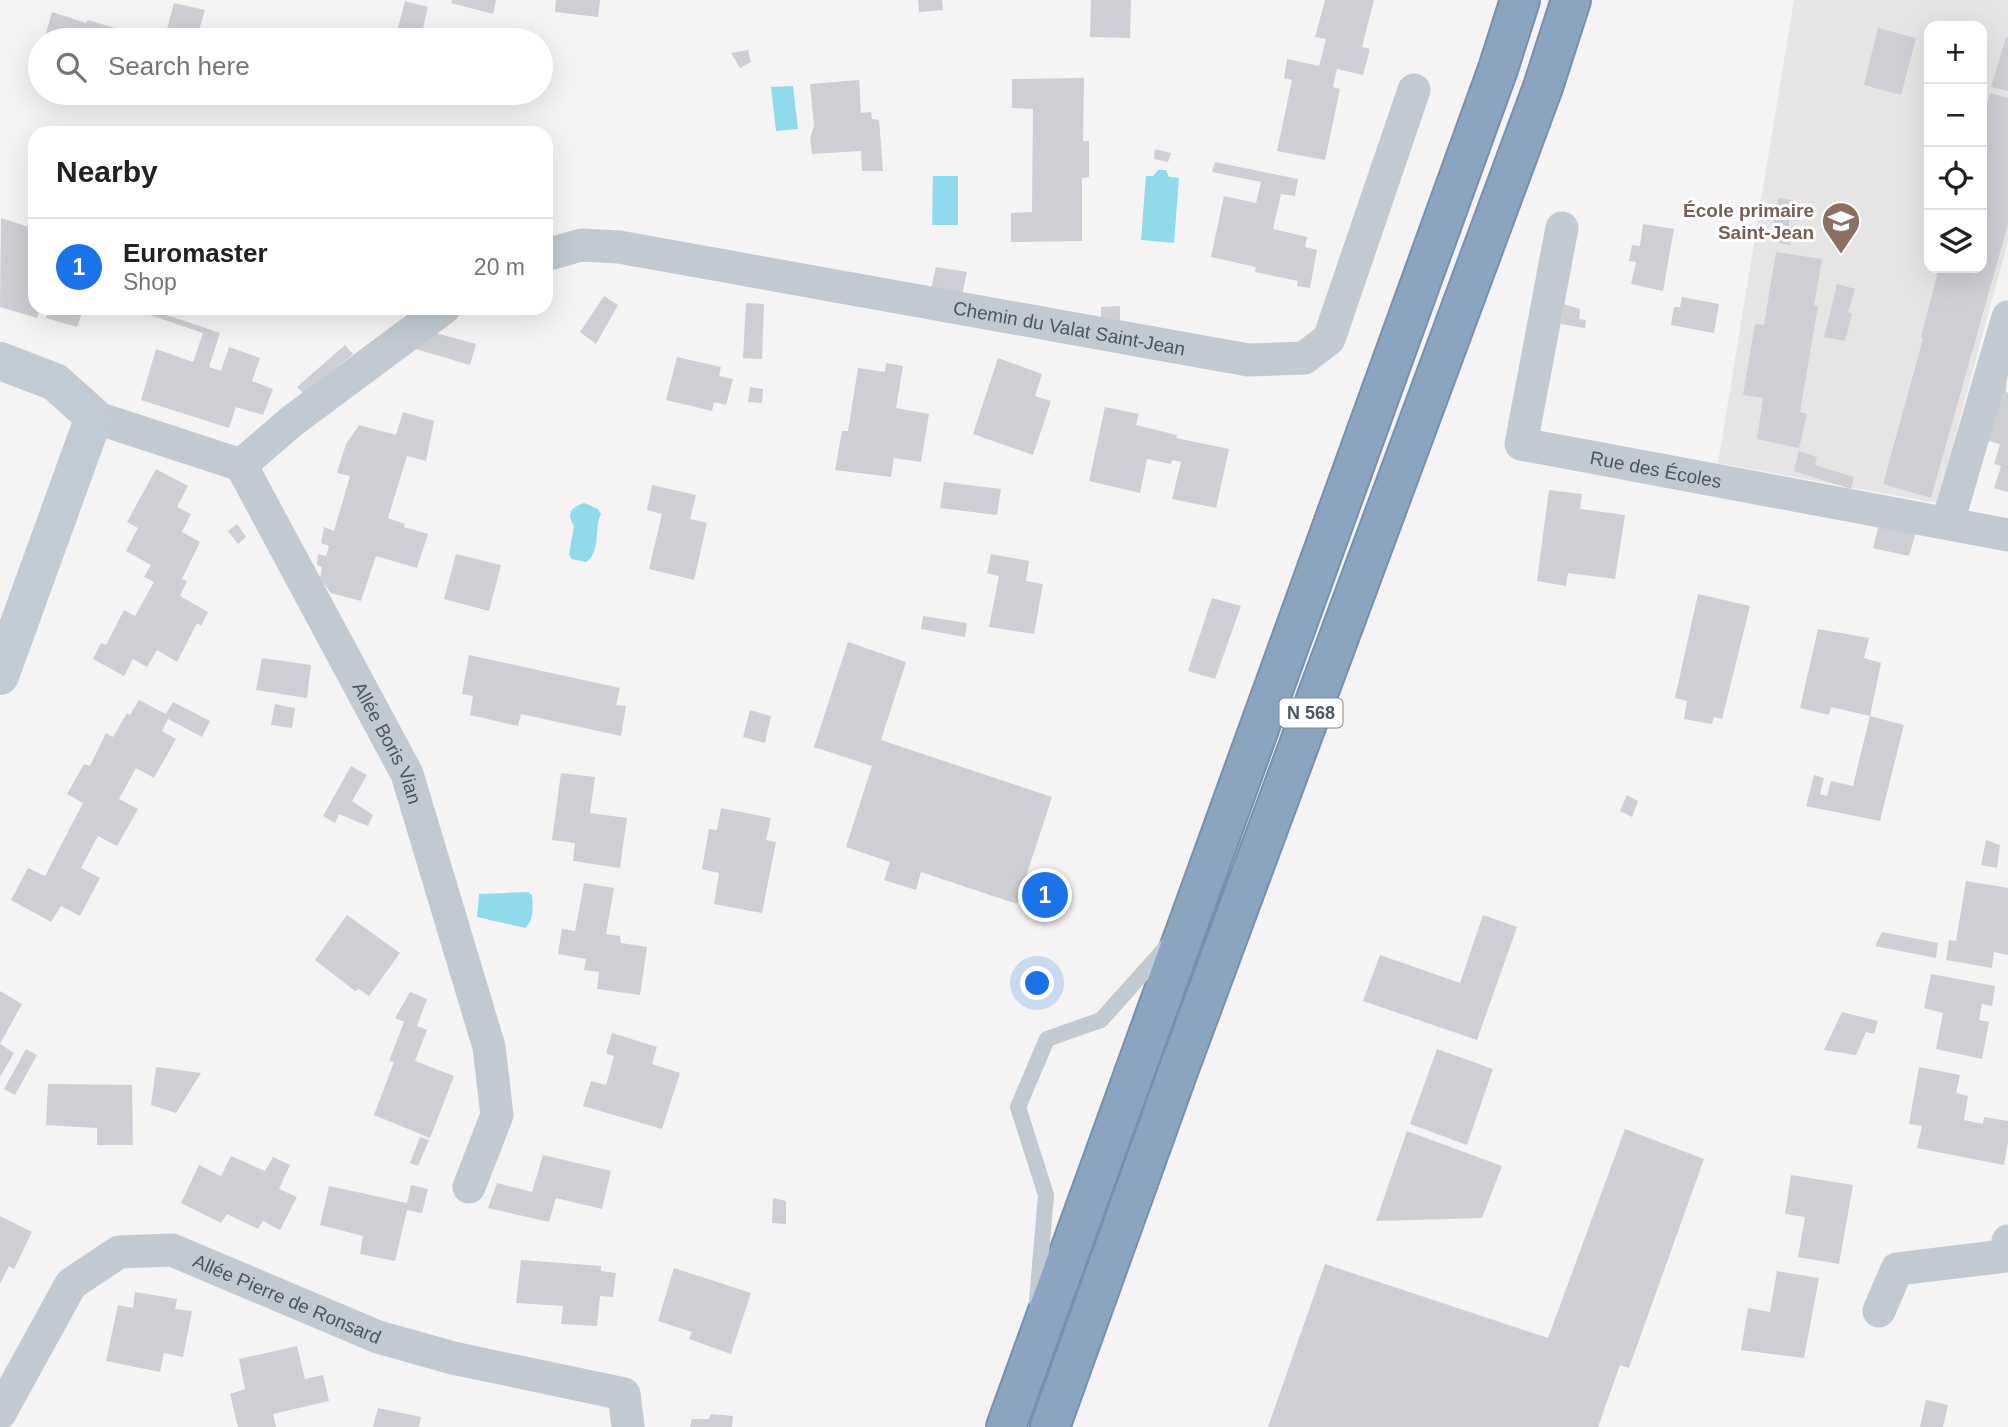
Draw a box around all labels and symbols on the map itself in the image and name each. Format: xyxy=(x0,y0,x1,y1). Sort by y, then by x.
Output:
place label: École primaire Saint-Jean xyxy=(1683,200,1814,243)
school or university icon: École primaire Saint-Jean xyxy=(1820,200,1862,255)
street label: Chemin du Valat Saint-Jean xyxy=(952,297,1187,359)
street label: Rue des Écoles xyxy=(1588,447,1723,492)
street label: Allée Boris Vian xyxy=(349,678,426,806)
road number: N 568 xyxy=(1280,698,1342,728)
pin: 1 xyxy=(1022,869,1068,921)
your location xyxy=(1020,966,1054,1000)
street label: Allée Pierre de Ronsard xyxy=(190,1250,384,1348)

